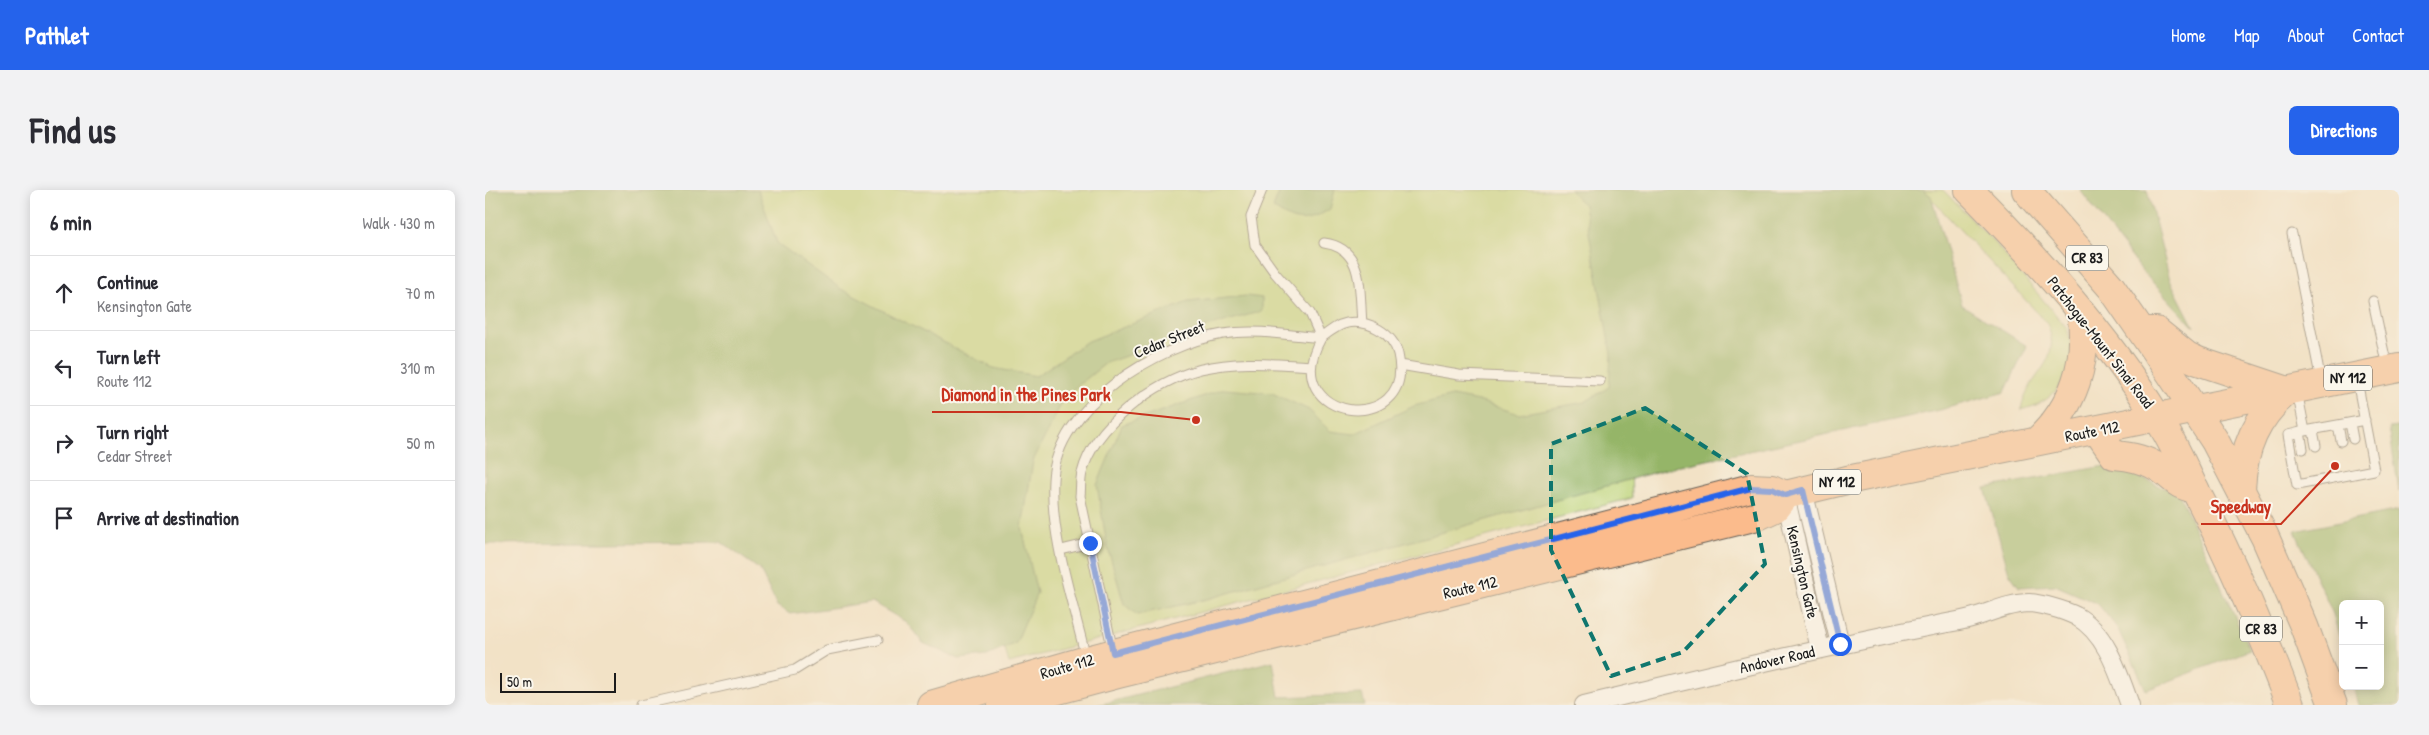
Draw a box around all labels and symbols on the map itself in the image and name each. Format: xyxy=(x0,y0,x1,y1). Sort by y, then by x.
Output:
road number: CR 83 xyxy=(2066,246,2108,270)
street label: Patchogue-Mount Sinai Road xyxy=(2042,271,2160,413)
street label: Cedar Street xyxy=(1130,315,1208,363)
road number: NY 112 xyxy=(2324,366,2372,390)
callout: Diamond in the Pines Park xyxy=(932,379,1121,412)
text: Diamond in the Pines Park xyxy=(942,382,1111,407)
street label: Route 112 xyxy=(2063,415,2121,447)
road number: NY 112 xyxy=(1813,470,1861,494)
callout: Speedway xyxy=(2201,491,2281,524)
text: Speedway xyxy=(2211,494,2272,520)
street label: Kensington Gate xyxy=(1782,523,1825,621)
route end xyxy=(1079,532,1102,555)
street label: Route 112 xyxy=(1441,570,1500,604)
road number: CR 83 xyxy=(2240,616,2282,642)
route start xyxy=(1829,633,1852,656)
street label: Andover Road xyxy=(1737,640,1817,678)
street label: Route 112 xyxy=(1038,648,1097,684)
scale bar xyxy=(500,670,616,693)

